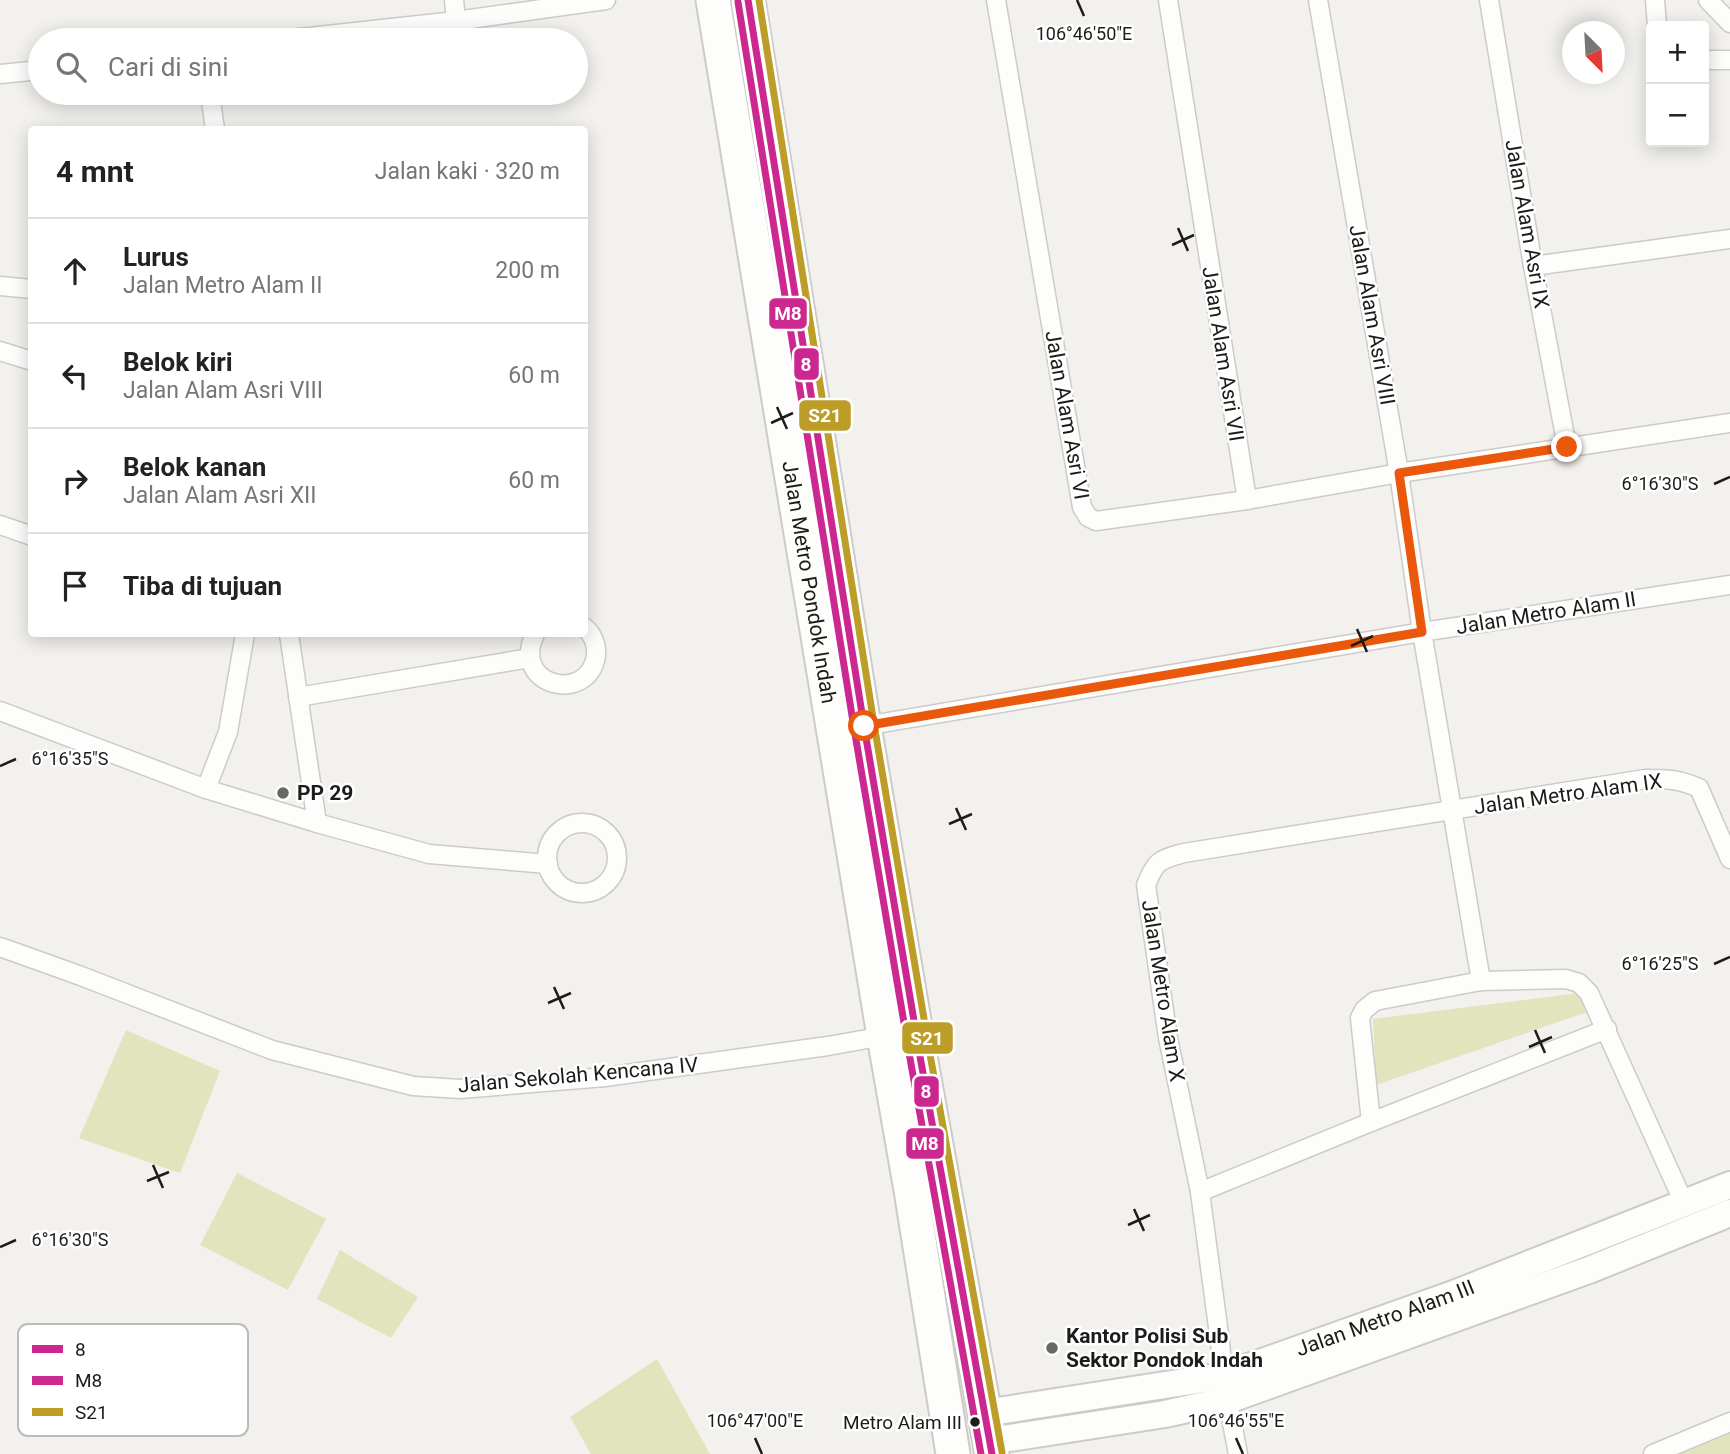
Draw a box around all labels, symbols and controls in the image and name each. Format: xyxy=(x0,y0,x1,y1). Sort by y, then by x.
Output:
north arrow xyxy=(1562,21,1625,84)
map controls xyxy=(1646,21,1709,147)
button: + xyxy=(1646,21,1709,84)
text: 106°46'50"E xyxy=(1036,23,1132,44)
search box xyxy=(28,28,588,105)
icon: search xyxy=(52,48,90,86)
text: Cari di sini xyxy=(108,52,229,82)
button: − xyxy=(1646,84,1709,147)
street label: Jalan Alam Asri IX xyxy=(1500,138,1554,310)
text: 4 mnt xyxy=(56,154,134,189)
text: Jalan kaki · 320 m xyxy=(375,158,560,185)
street label: Jalan Alam Asri VIII xyxy=(1344,223,1400,407)
text: Lurus xyxy=(123,242,189,272)
icon: ahead xyxy=(56,252,94,290)
text: 200 m xyxy=(495,257,560,284)
street label: Jalan Alam Asri VII xyxy=(1197,265,1249,443)
text: Jalan Metro Alam II xyxy=(123,272,322,299)
line badge: M8 xyxy=(768,297,808,330)
text: M8 xyxy=(774,302,802,325)
street label: Jalan Alam Asri VI xyxy=(1040,329,1094,501)
text: Belok kiri xyxy=(123,347,233,377)
line badge: 8 xyxy=(793,347,820,381)
text: 8 xyxy=(801,353,812,376)
icon: left xyxy=(56,357,94,395)
text: 60 m xyxy=(508,362,560,389)
text: Jalan Alam Asri VIII xyxy=(123,377,323,404)
line badge: S21 xyxy=(798,399,852,432)
text: S21 xyxy=(808,404,842,427)
route end xyxy=(1551,431,1582,462)
text: Belok kanan xyxy=(123,452,266,482)
street label: Jalan Metro Pondok Indah xyxy=(777,459,841,705)
icon: right xyxy=(56,462,94,500)
text: 60 m xyxy=(508,467,560,494)
text: 6°16'30"S xyxy=(1622,473,1699,494)
text: Jalan Alam Asri XII xyxy=(123,482,317,509)
icon: arrive xyxy=(56,567,94,605)
text: Tiba di tujuan xyxy=(123,571,282,601)
street label: Jalan Metro Alam II xyxy=(1454,587,1638,639)
route start xyxy=(848,710,879,741)
text: 6°16'35"S xyxy=(32,748,109,769)
street label: Jalan Metro Alam IX xyxy=(1472,769,1664,819)
place label: PP 29 xyxy=(297,781,353,805)
marker: PP 29 xyxy=(275,785,291,801)
street label: Jalan Metro Alam X xyxy=(1137,898,1189,1084)
text: 6°16'25"S xyxy=(1622,953,1699,974)
line badge: S21 xyxy=(901,1021,954,1055)
text: S21 xyxy=(910,1027,944,1050)
street label: Jalan Sekolah Kencana IV xyxy=(457,1052,700,1097)
line badge: 8 xyxy=(913,1075,940,1108)
text: 8 xyxy=(921,1080,932,1103)
line badge: M8 xyxy=(905,1127,945,1160)
text: M8 xyxy=(911,1132,939,1155)
text: 6°16'30"S xyxy=(32,1229,109,1250)
street label: Jalan Metro Alam III xyxy=(1293,1275,1478,1361)
legend xyxy=(18,1324,248,1436)
place label: Kantor Polisi Sub Sektor Pondok Indah xyxy=(1066,1324,1263,1372)
text: 8 xyxy=(75,1338,86,1361)
marker: Kantor Polisi Sub Sektor Pondok Indah xyxy=(1044,1340,1060,1356)
text: M8 xyxy=(75,1369,102,1392)
text: S21 xyxy=(75,1401,108,1424)
text: 106°47'00"E xyxy=(707,1410,803,1431)
text: 106°46'55"E xyxy=(1188,1410,1284,1431)
place label: Metro Alam III xyxy=(843,1411,962,1434)
marker: Metro Alam III xyxy=(968,1415,982,1429)

